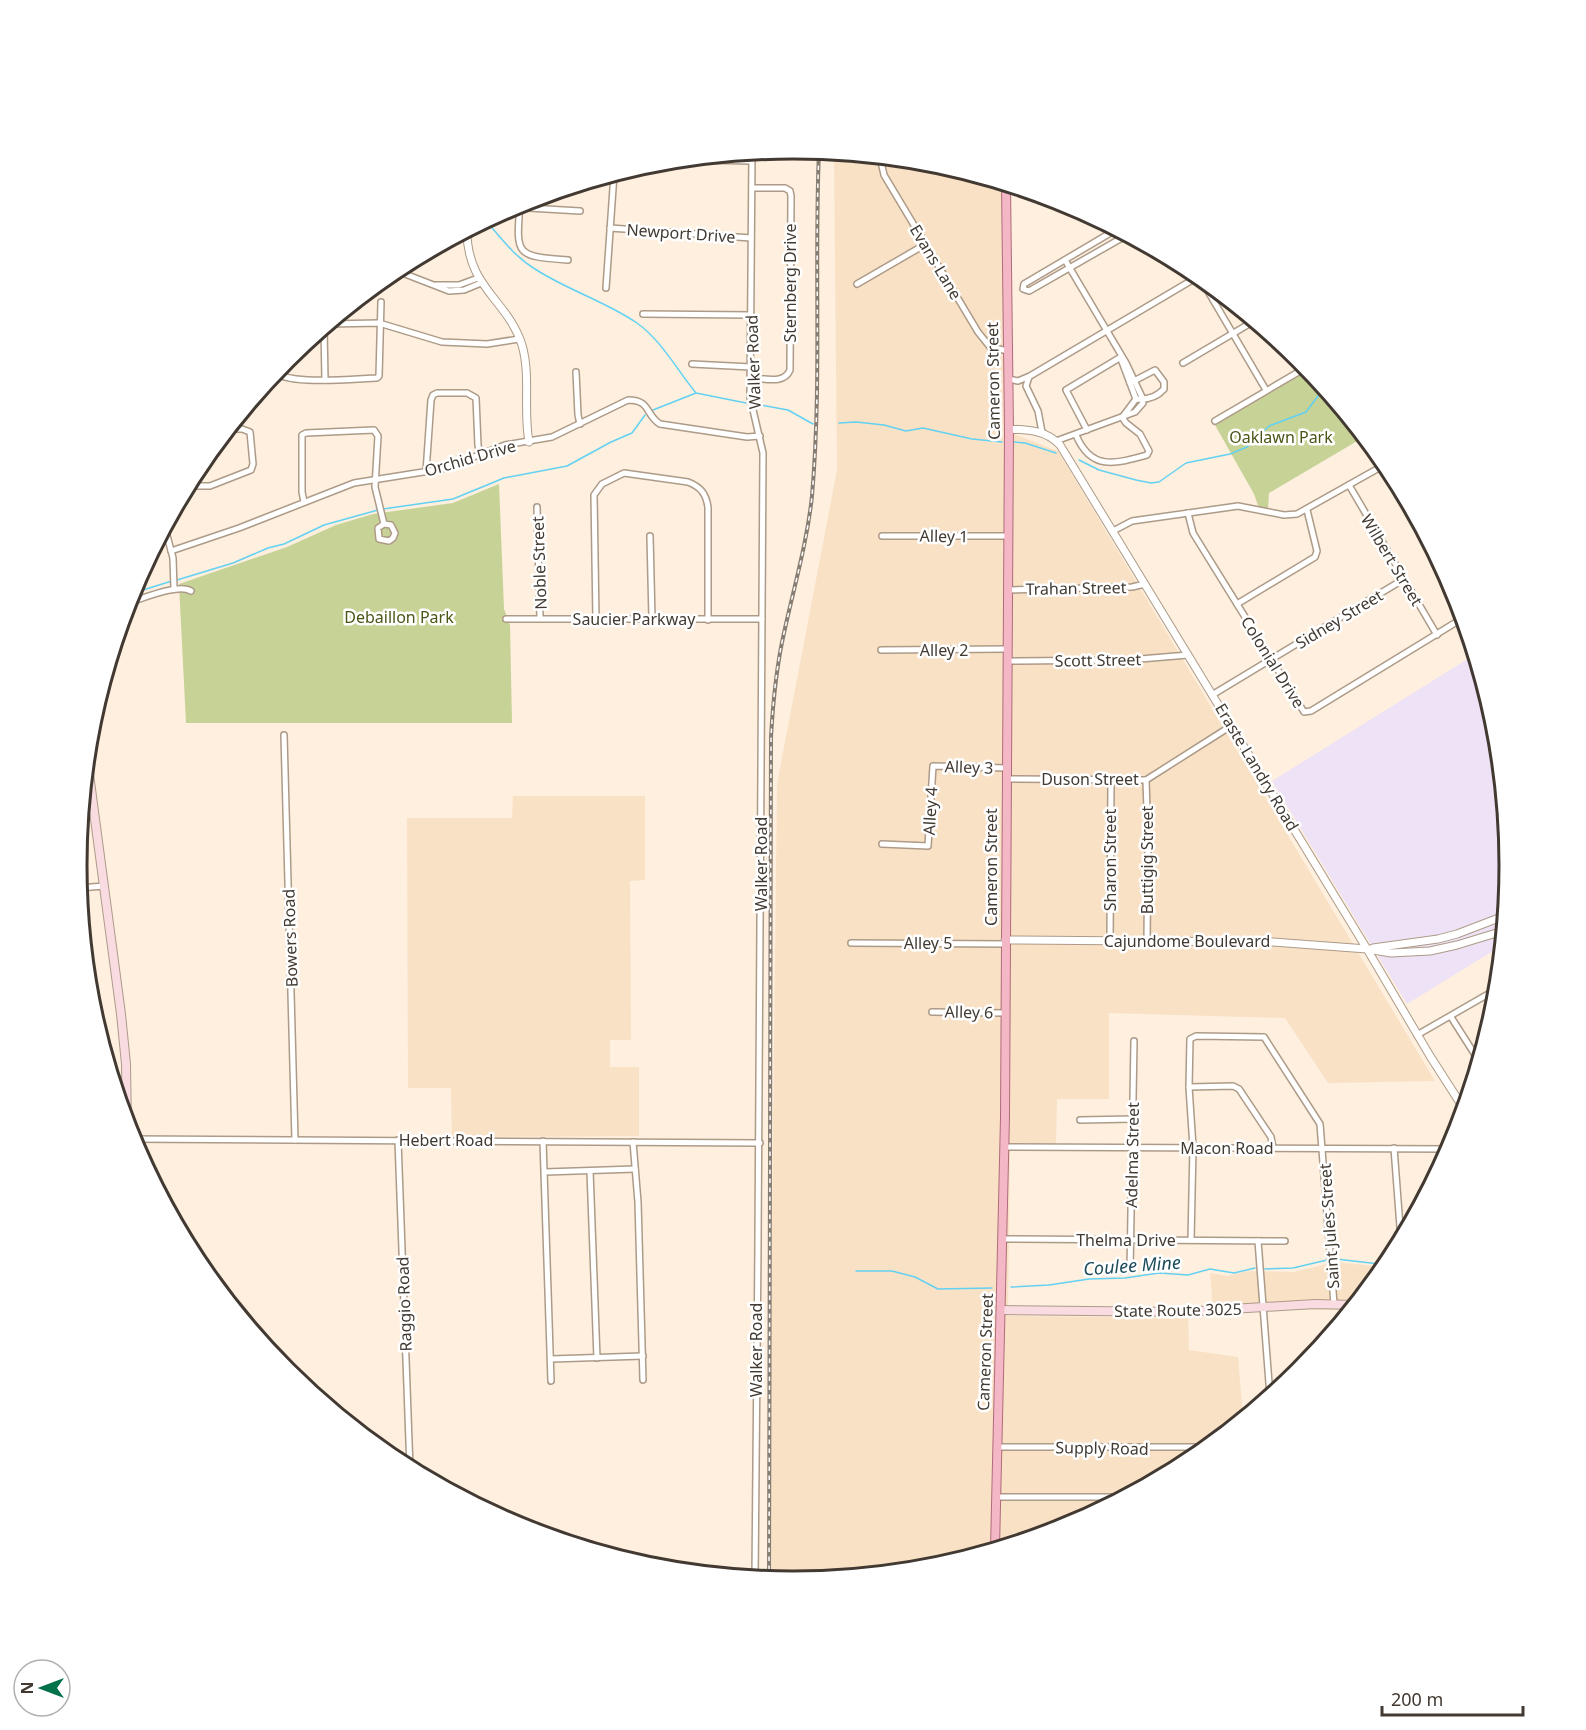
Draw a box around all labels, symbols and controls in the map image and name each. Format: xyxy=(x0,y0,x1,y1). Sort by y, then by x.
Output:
street label: Newport Drive xyxy=(626,218,736,248)
street label: Evans Lane xyxy=(905,220,967,304)
street label: Sternberg Drive xyxy=(779,224,801,342)
street label: Walker Road xyxy=(740,314,766,410)
street label: Cameron Street xyxy=(981,322,1005,440)
park label: Oaklawn Park xyxy=(1229,426,1333,448)
street label: Orchid Drive xyxy=(422,434,518,482)
street label: Wilbert Street xyxy=(1356,510,1428,610)
street label: Noble Street xyxy=(526,516,552,610)
street label: Alley 1 xyxy=(919,525,969,547)
street label: Trahan Street xyxy=(1025,576,1127,600)
street label: Sidney Street xyxy=(1291,584,1387,654)
park label: Debaillon Park xyxy=(344,606,454,628)
street label: Saucier Parkway xyxy=(573,608,696,630)
street label: Colonial Drive xyxy=(1236,612,1310,712)
street label: Alley 2 xyxy=(920,639,968,661)
street label: Scott Street xyxy=(1055,648,1142,672)
street label: Eraste Landry Road xyxy=(1210,699,1304,835)
street label: Alley 3 xyxy=(944,755,994,779)
street label: Duson Street xyxy=(1041,768,1139,790)
street label: Alley 4 xyxy=(918,786,942,836)
street label: Buttigig Street xyxy=(1136,805,1158,914)
street label: Cameron Street xyxy=(980,808,1002,926)
street label: Sharon Street xyxy=(1099,809,1121,911)
street label: Walker Road xyxy=(750,817,772,911)
street label: Bowers Road xyxy=(277,889,303,987)
street label: Cajundome Boulevard xyxy=(1104,930,1270,952)
street label: Alley 5 xyxy=(904,932,952,954)
street label: Alley 6 xyxy=(944,1001,994,1023)
street label: Adelma Street xyxy=(1120,1102,1144,1208)
street label: Hebert Road xyxy=(399,1129,493,1151)
street label: Macon Road xyxy=(1180,1137,1274,1159)
street label: Saint Jules Street xyxy=(1314,1162,1344,1289)
street label: Thelma Drive xyxy=(1076,1229,1176,1251)
water label: Coulee Mine xyxy=(1082,1250,1181,1280)
street label: Raggio Road xyxy=(391,1256,417,1352)
street label: Cameron Street xyxy=(972,1293,998,1411)
street label: State Route 3025 xyxy=(1114,1298,1242,1322)
street label: Walker Road xyxy=(745,1303,767,1397)
street label: Supply Road xyxy=(1055,1436,1149,1460)
north arrow xyxy=(12,1658,72,1718)
scale bar xyxy=(1382,1679,1523,1717)
text: N xyxy=(16,1681,38,1695)
text: 200 m xyxy=(1391,1687,1443,1711)

